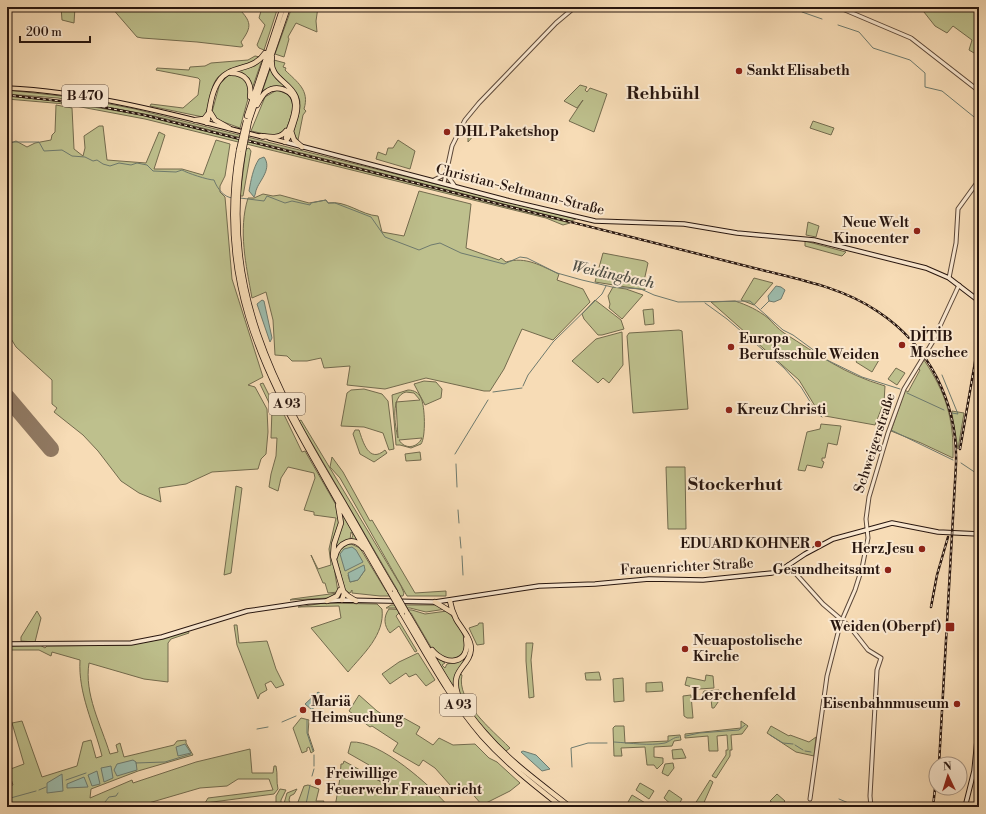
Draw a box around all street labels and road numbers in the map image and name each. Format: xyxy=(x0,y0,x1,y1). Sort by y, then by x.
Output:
road number: B 470 xyxy=(62,85,108,107)
street label: Christian-Seltmann-Straße xyxy=(434,160,606,220)
street label: Schweigerstraße xyxy=(850,391,900,495)
road number: A 93 xyxy=(269,393,305,415)
street label: Frauenrichter Straße xyxy=(620,555,754,579)
road number: A 93 xyxy=(440,694,476,716)

